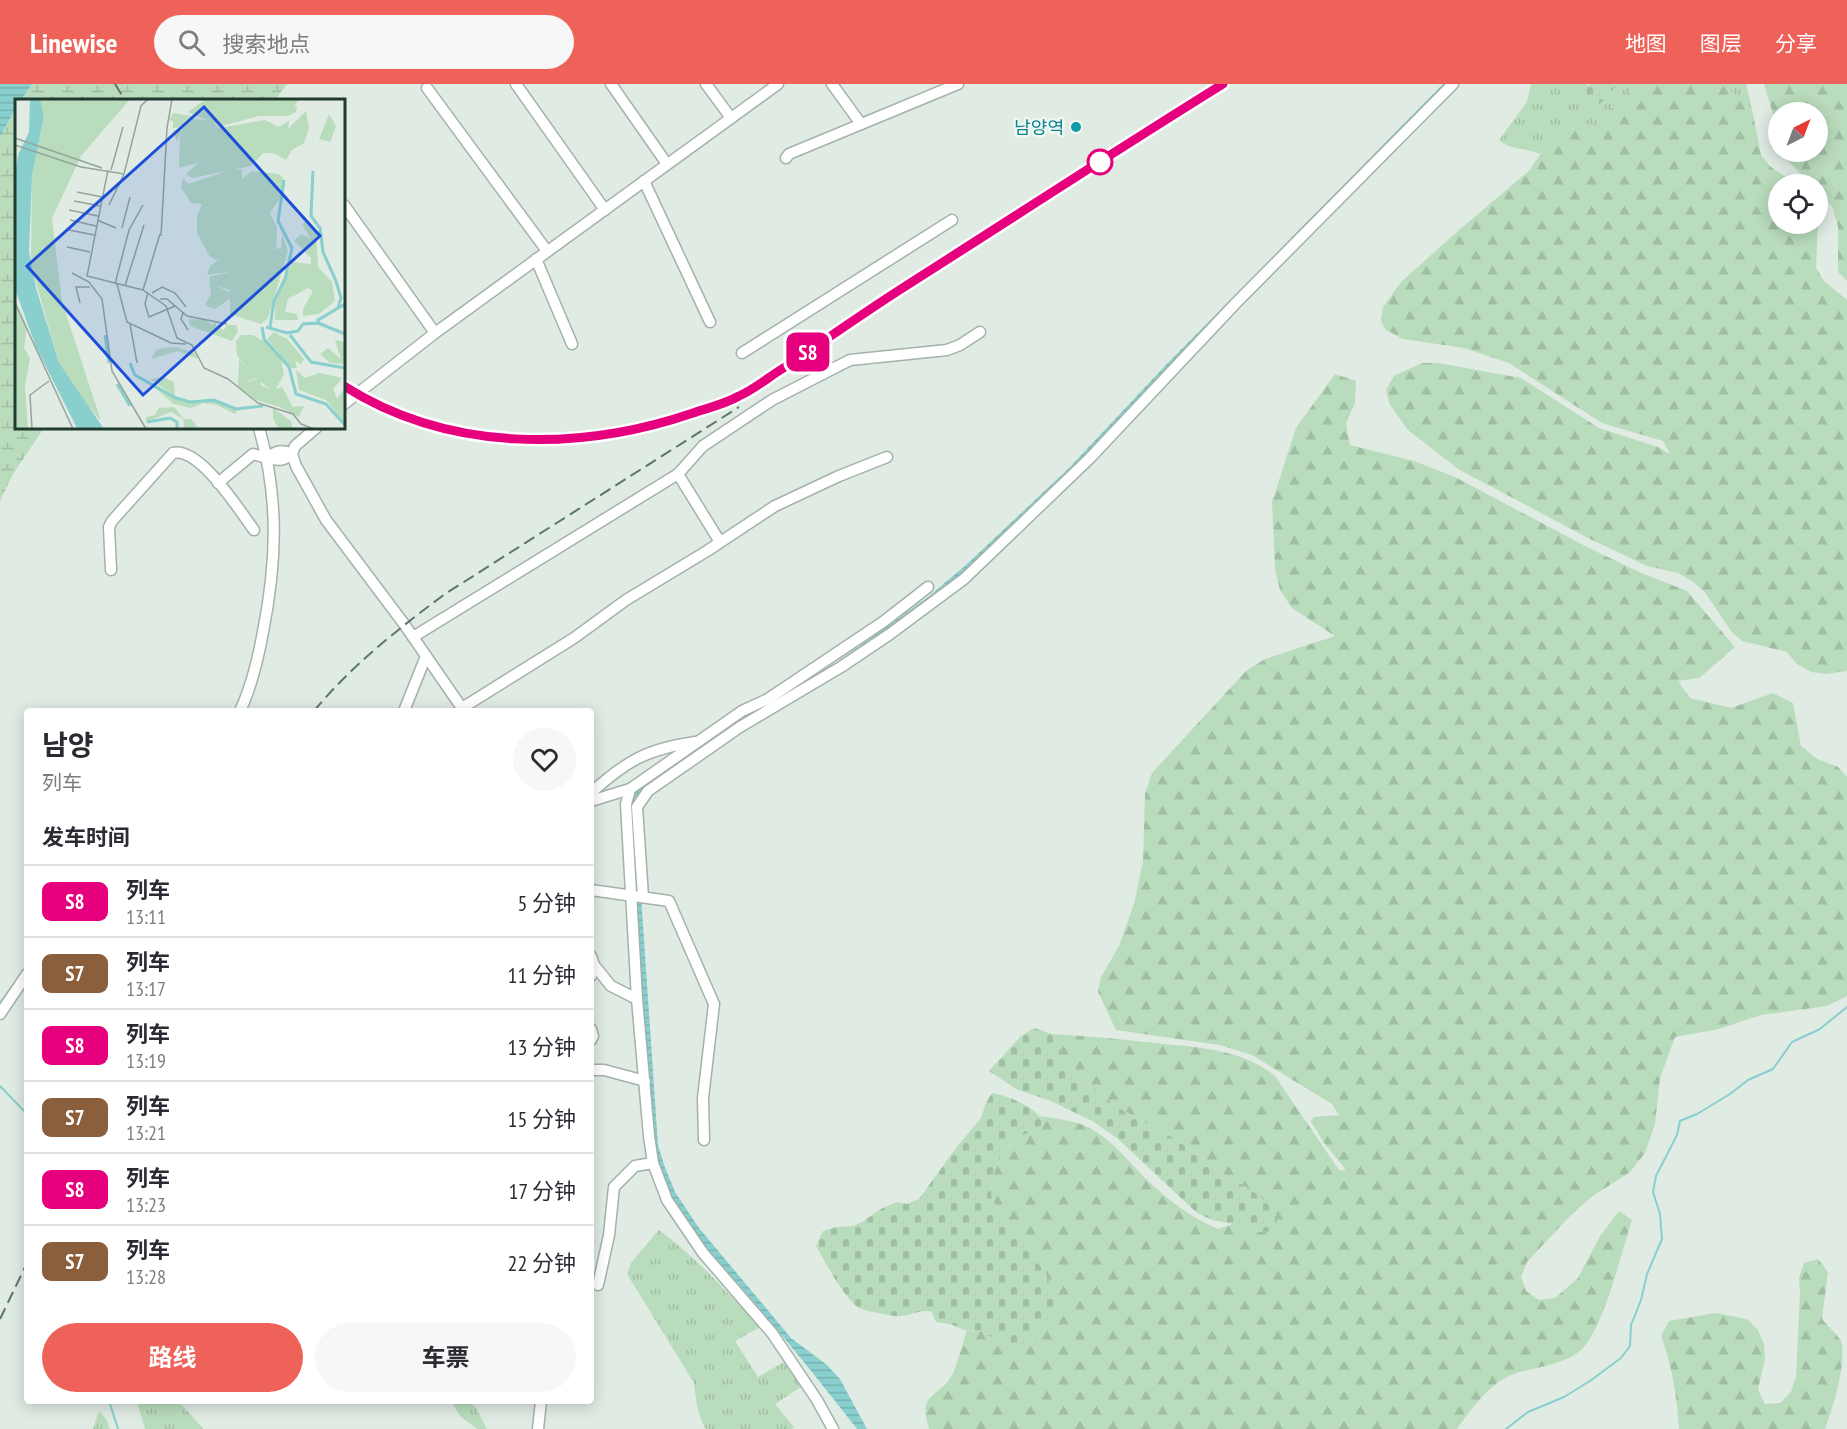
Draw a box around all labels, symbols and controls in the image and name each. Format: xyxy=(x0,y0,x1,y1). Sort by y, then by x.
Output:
search box xyxy=(154,15,574,69)
text: Linewise xyxy=(30,24,118,61)
icon: search xyxy=(175,26,208,59)
text: 搜索地点 xyxy=(223,30,311,58)
text: 地图 xyxy=(1625,30,1667,57)
text: 图层 xyxy=(1700,30,1742,57)
text: 分享 xyxy=(1775,30,1817,57)
inset map xyxy=(15,99,345,429)
north arrow xyxy=(1768,102,1828,162)
map controls xyxy=(1768,102,1828,234)
place label: 남양역 xyxy=(1014,116,1064,139)
marker: 남양역 xyxy=(1069,120,1083,134)
unlabelled marker xyxy=(1087,149,1113,175)
button: locate xyxy=(1768,174,1828,234)
line badge: S8 xyxy=(781,332,835,372)
text: S8 xyxy=(798,339,818,366)
text: 남양 xyxy=(42,726,94,763)
button: heart xyxy=(513,728,576,791)
text: 列车 xyxy=(42,770,82,796)
text: 发车时间 xyxy=(42,823,130,851)
text: 列车 xyxy=(126,876,170,904)
text: S8 xyxy=(65,888,85,915)
text: 5 分钟 xyxy=(517,889,576,917)
text: 13:11 xyxy=(126,904,166,930)
text: 列车 xyxy=(126,948,170,976)
text: S7 xyxy=(65,960,85,987)
text: 11 分钟 xyxy=(508,961,576,989)
text: 13:17 xyxy=(126,976,166,1002)
text: 列车 xyxy=(126,1020,170,1048)
text: S8 xyxy=(65,1032,85,1059)
text: 13 分钟 xyxy=(508,1033,576,1061)
text: 13:19 xyxy=(126,1048,166,1074)
text: 列车 xyxy=(126,1092,170,1120)
text: S7 xyxy=(65,1104,85,1131)
text: 15 分钟 xyxy=(508,1105,576,1133)
text: 13:21 xyxy=(126,1120,166,1146)
text: 列车 xyxy=(126,1164,170,1192)
text: S8 xyxy=(65,1176,85,1203)
text: 17 分钟 xyxy=(508,1177,576,1205)
text: 13:23 xyxy=(126,1192,166,1218)
text: 列车 xyxy=(126,1236,170,1264)
text: S7 xyxy=(65,1248,85,1275)
text: 22 分钟 xyxy=(508,1249,576,1277)
text: 13:28 xyxy=(126,1264,166,1290)
button: 路线 xyxy=(42,1323,303,1392)
button: 车票 xyxy=(315,1323,576,1392)

